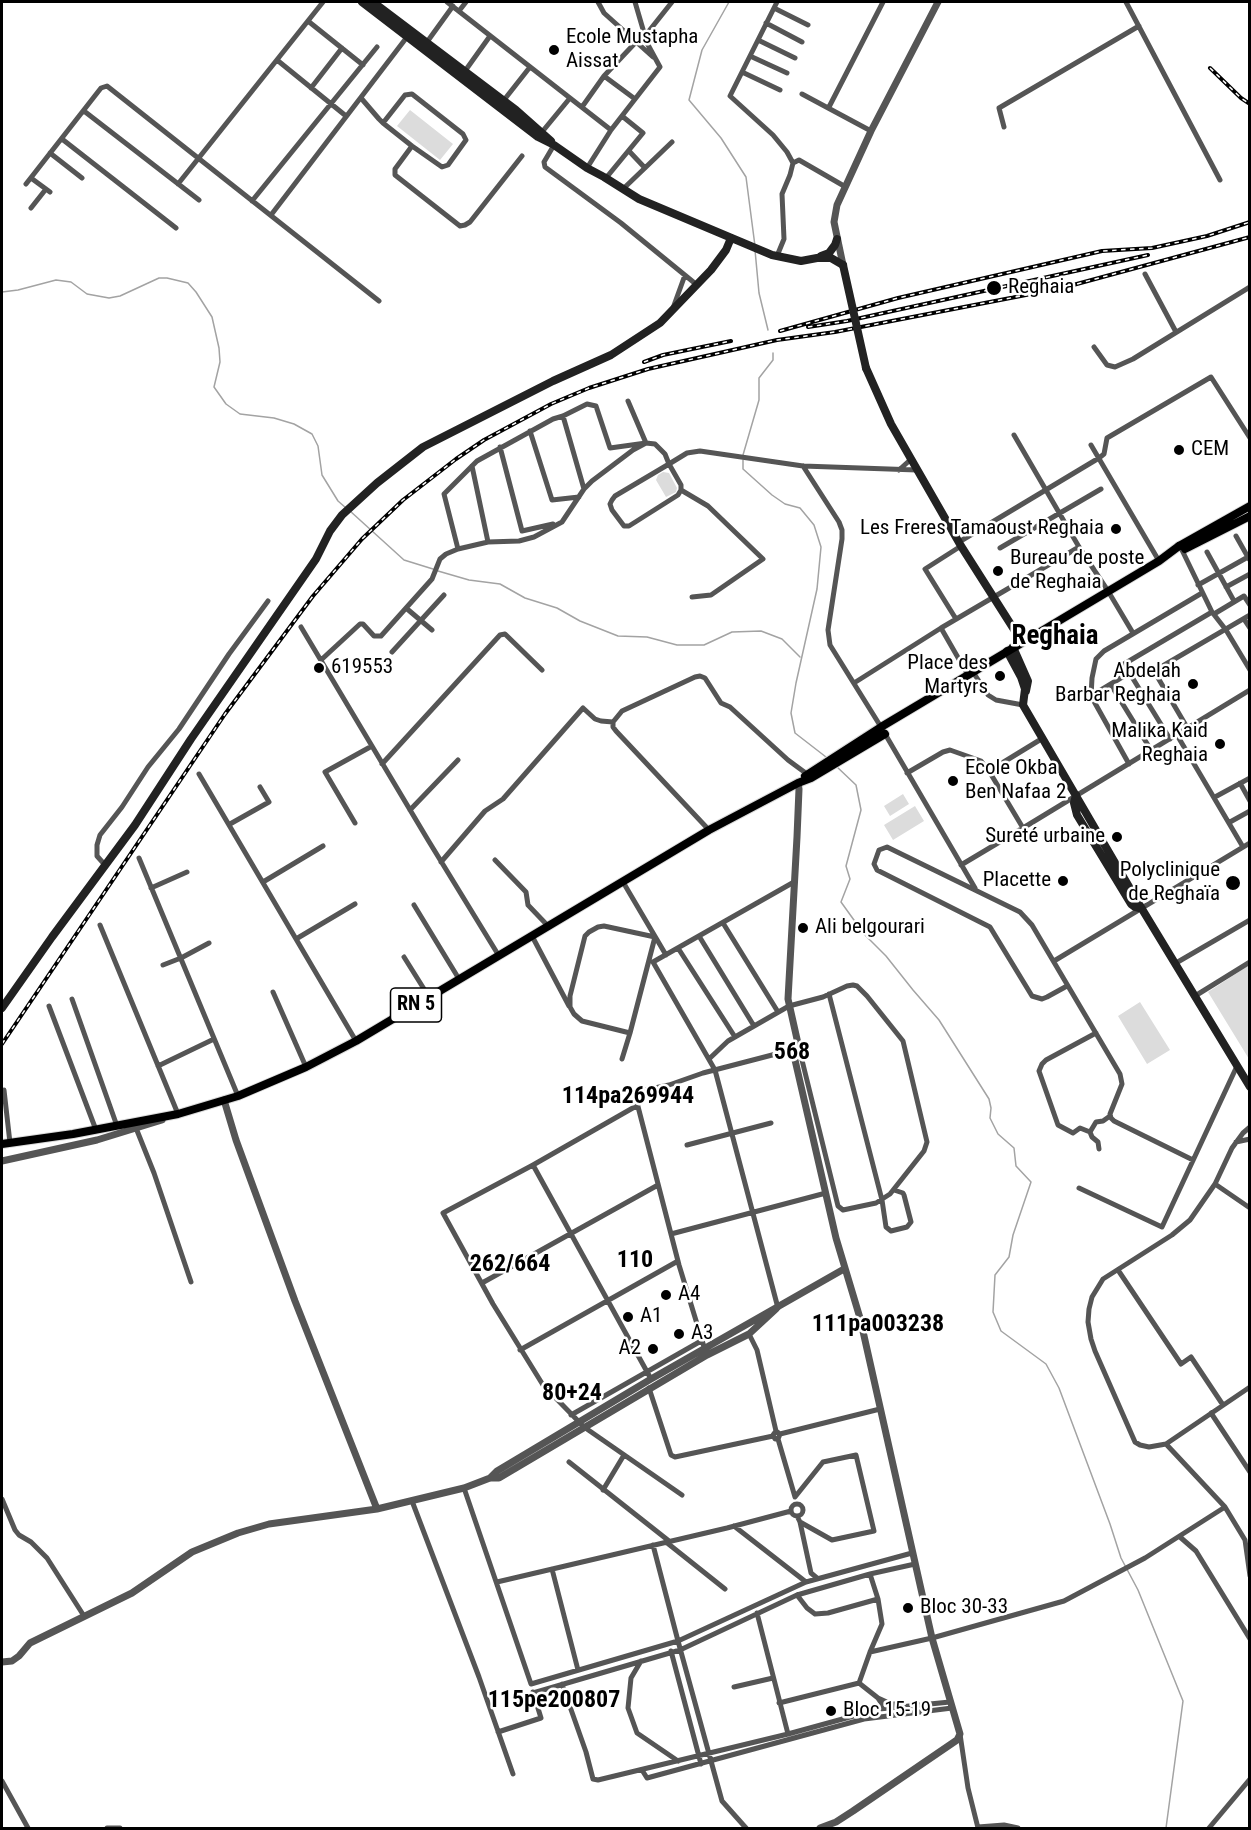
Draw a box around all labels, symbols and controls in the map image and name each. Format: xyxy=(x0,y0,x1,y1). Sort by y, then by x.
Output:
place label: Ecole Mustapha Aissat xyxy=(566,25,698,75)
marker: Ecole Mustapha Aissat xyxy=(547,43,561,57)
place label: Reghaia xyxy=(1008,275,1074,301)
marker: Reghaia xyxy=(985,279,1003,297)
place label: CEM xyxy=(1191,437,1229,463)
marker: CEM xyxy=(1172,443,1186,457)
place label: Les Freres Tamaoust Reghaia xyxy=(860,516,1104,542)
marker: Les Freres Tamaoust Reghaia xyxy=(1109,522,1123,536)
place label: Bureau de poste de Reghaia xyxy=(1010,546,1144,596)
marker: Bureau de poste de Reghaia xyxy=(991,564,1005,578)
district label: Reghaia xyxy=(1012,621,1098,653)
place label: Place des Martyrs xyxy=(907,651,988,701)
place label: 619553 xyxy=(331,655,393,681)
place label: Abdelah Barbar Reghaia xyxy=(1055,659,1181,709)
marker: 619553 xyxy=(312,661,326,675)
marker: Place des Martyrs xyxy=(993,669,1007,683)
marker: Abdelah Barbar Reghaia xyxy=(1186,677,1200,691)
place label: Malika Kaid Reghaia xyxy=(1111,719,1208,769)
marker: Malika Kaid Reghaia xyxy=(1213,737,1227,751)
place label: Ecole Okba Ben Nafaa 2 xyxy=(965,756,1066,806)
marker: Ecole Okba Ben Nafaa 2 xyxy=(946,774,960,788)
place label: Sureté urbaine xyxy=(985,824,1105,850)
marker: Sureté urbaine xyxy=(1110,830,1124,844)
place label: Polyclinique de Reghaïa xyxy=(1120,858,1220,908)
place label: Placette xyxy=(983,868,1051,894)
marker: Placette xyxy=(1056,874,1070,888)
marker: Polyclinique de Reghaïa xyxy=(1224,874,1242,892)
place label: Ali belgourari xyxy=(815,915,925,941)
marker: Ali belgourari xyxy=(796,921,810,935)
road number: RN 5 xyxy=(390,988,442,1022)
district label: 568 xyxy=(774,1039,810,1067)
district label: 114pa269944 xyxy=(562,1083,694,1111)
district label: 110 xyxy=(617,1247,653,1275)
district label: 262/664 xyxy=(470,1251,550,1279)
place label: A4 xyxy=(678,1282,700,1308)
marker: A4 xyxy=(659,1288,673,1302)
place label: A1 xyxy=(640,1304,662,1330)
marker: A1 xyxy=(621,1310,635,1324)
district label: 111pa003238 xyxy=(812,1311,944,1339)
place label: A3 xyxy=(691,1321,713,1347)
marker: A3 xyxy=(672,1327,686,1341)
place label: A2 xyxy=(619,1336,641,1362)
marker: A2 xyxy=(646,1342,660,1356)
district label: 80+24 xyxy=(542,1380,602,1408)
place label: Bloc 30-33 xyxy=(920,1595,1008,1621)
marker: Bloc 30-33 xyxy=(901,1601,915,1615)
district label: 115pe200807 xyxy=(488,1687,620,1715)
place label: Bloc 15-19 xyxy=(843,1698,931,1724)
marker: Bloc 15-19 xyxy=(824,1704,838,1718)

